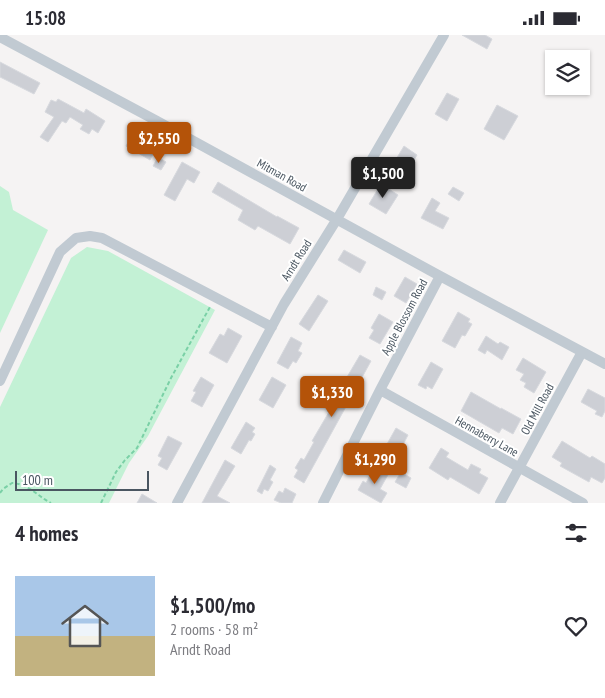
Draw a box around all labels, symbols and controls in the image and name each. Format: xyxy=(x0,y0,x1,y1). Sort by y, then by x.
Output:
text: 15:08 xyxy=(25,6,66,30)
map controls xyxy=(545,50,590,95)
button: layers xyxy=(545,50,590,95)
pin: $2,550 xyxy=(118,121,200,164)
text: $2,550 xyxy=(138,128,180,148)
street label: Mitman Road xyxy=(255,155,309,195)
pin: $1,500 xyxy=(342,156,424,199)
text: $1,500 xyxy=(362,163,404,183)
street label: Arndt Road xyxy=(278,237,314,283)
street label: Apple Blossom Road xyxy=(378,276,430,358)
pin: $1,330 xyxy=(291,375,373,418)
street label: Old Mill Road xyxy=(517,381,557,437)
text: $1,330 xyxy=(311,382,353,402)
street label: Hennaberry Lane xyxy=(453,412,521,460)
pin: $1,290 xyxy=(334,443,416,485)
text: $1,290 xyxy=(354,449,396,469)
scale bar xyxy=(15,468,149,491)
text: 100 m xyxy=(22,471,53,489)
icon: filters xyxy=(562,519,590,547)
text: 4 homes xyxy=(15,520,78,547)
text: $1,500/mo xyxy=(170,592,255,619)
icon: home xyxy=(55,596,115,656)
icon: heart xyxy=(562,612,590,640)
text: 2 rooms · 58 m² xyxy=(170,619,258,639)
text: Arndt Road xyxy=(170,639,231,659)

